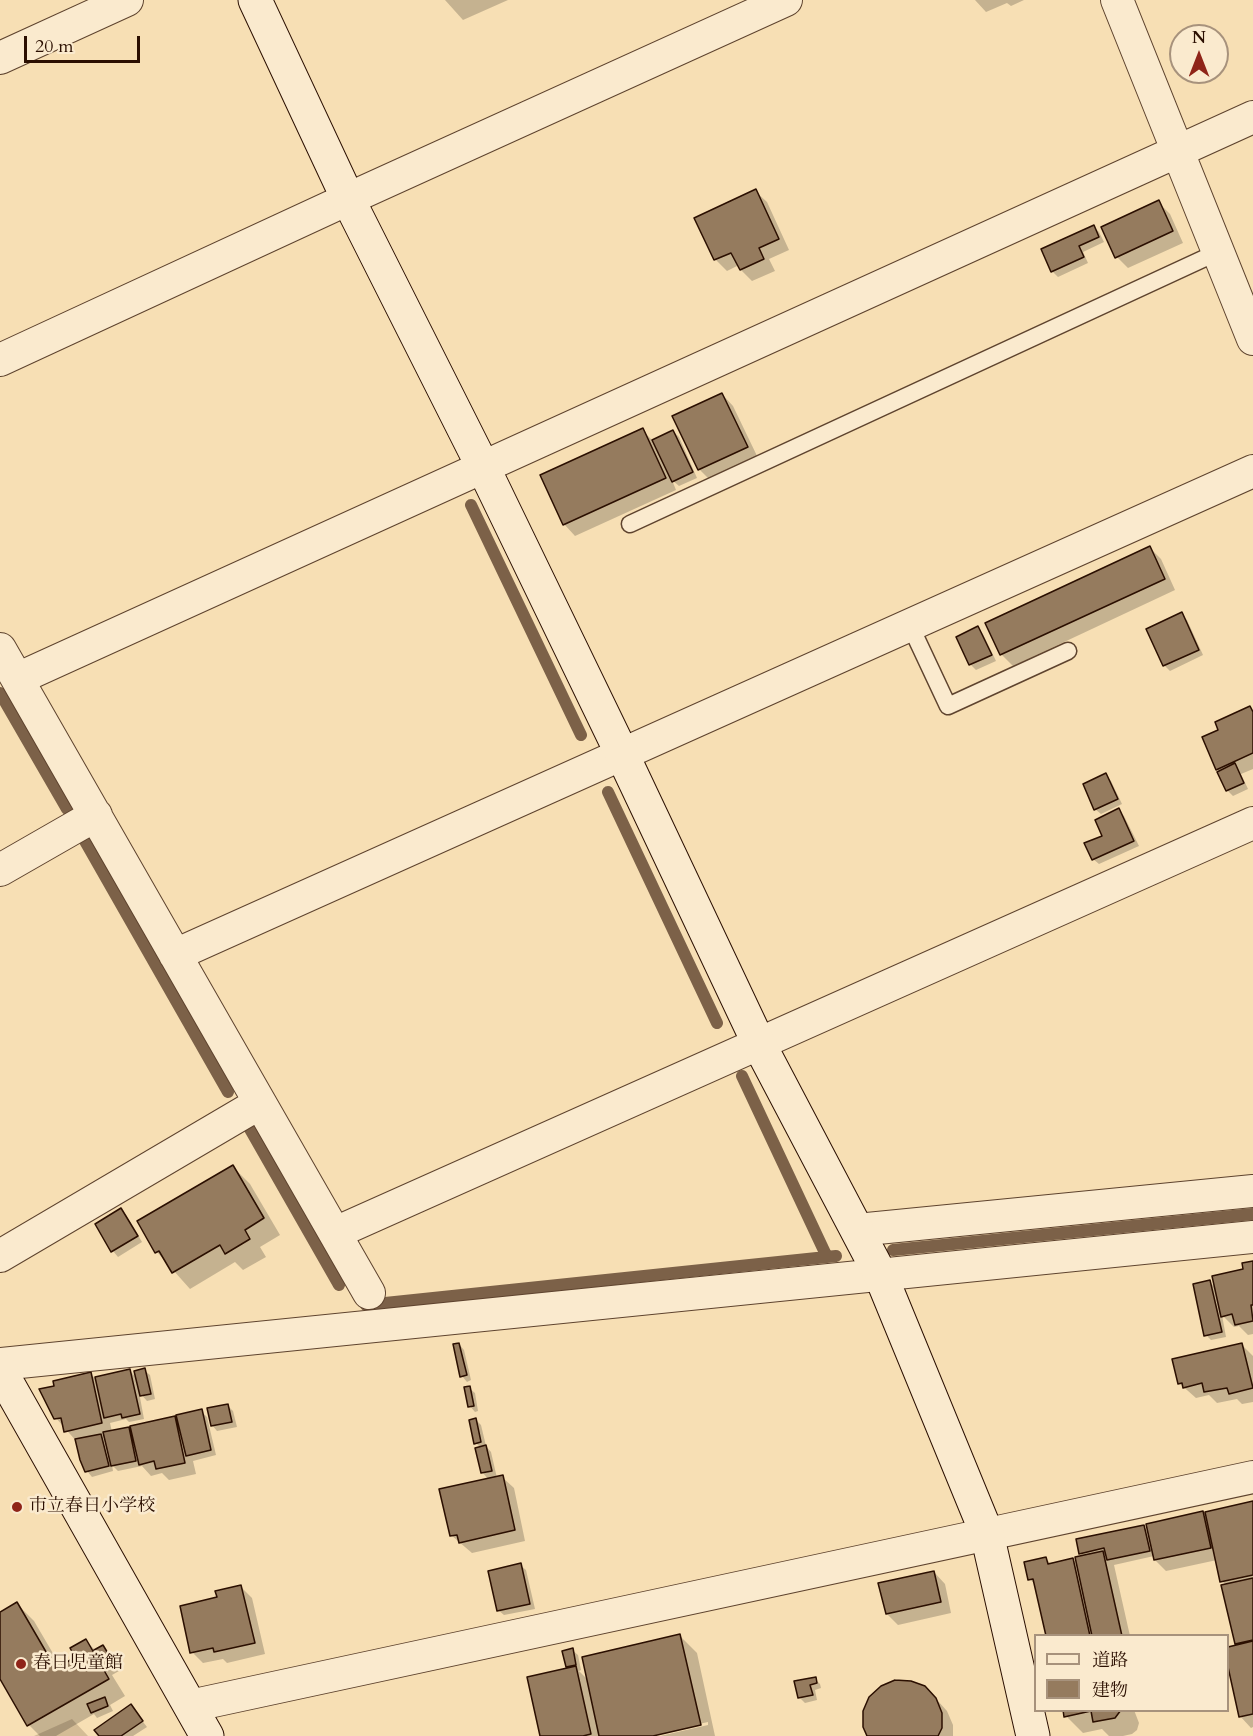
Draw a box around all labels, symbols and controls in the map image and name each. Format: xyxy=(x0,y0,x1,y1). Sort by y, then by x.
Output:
scale bar xyxy=(27,24,142,62)
north arrow xyxy=(1169,24,1229,84)
text: N xyxy=(1192,27,1206,49)
text: 20 m xyxy=(35,34,74,59)
place label: 市立春日小学校 xyxy=(29,1496,155,1518)
marker: 市立春日小学校 xyxy=(10,1500,24,1514)
legend xyxy=(1034,1634,1229,1712)
text: 道路 xyxy=(1092,1648,1128,1673)
place label: 春日児童館 xyxy=(33,1653,123,1675)
marker: 春日児童館 xyxy=(14,1657,28,1671)
text: 建物 xyxy=(1092,1678,1128,1703)

